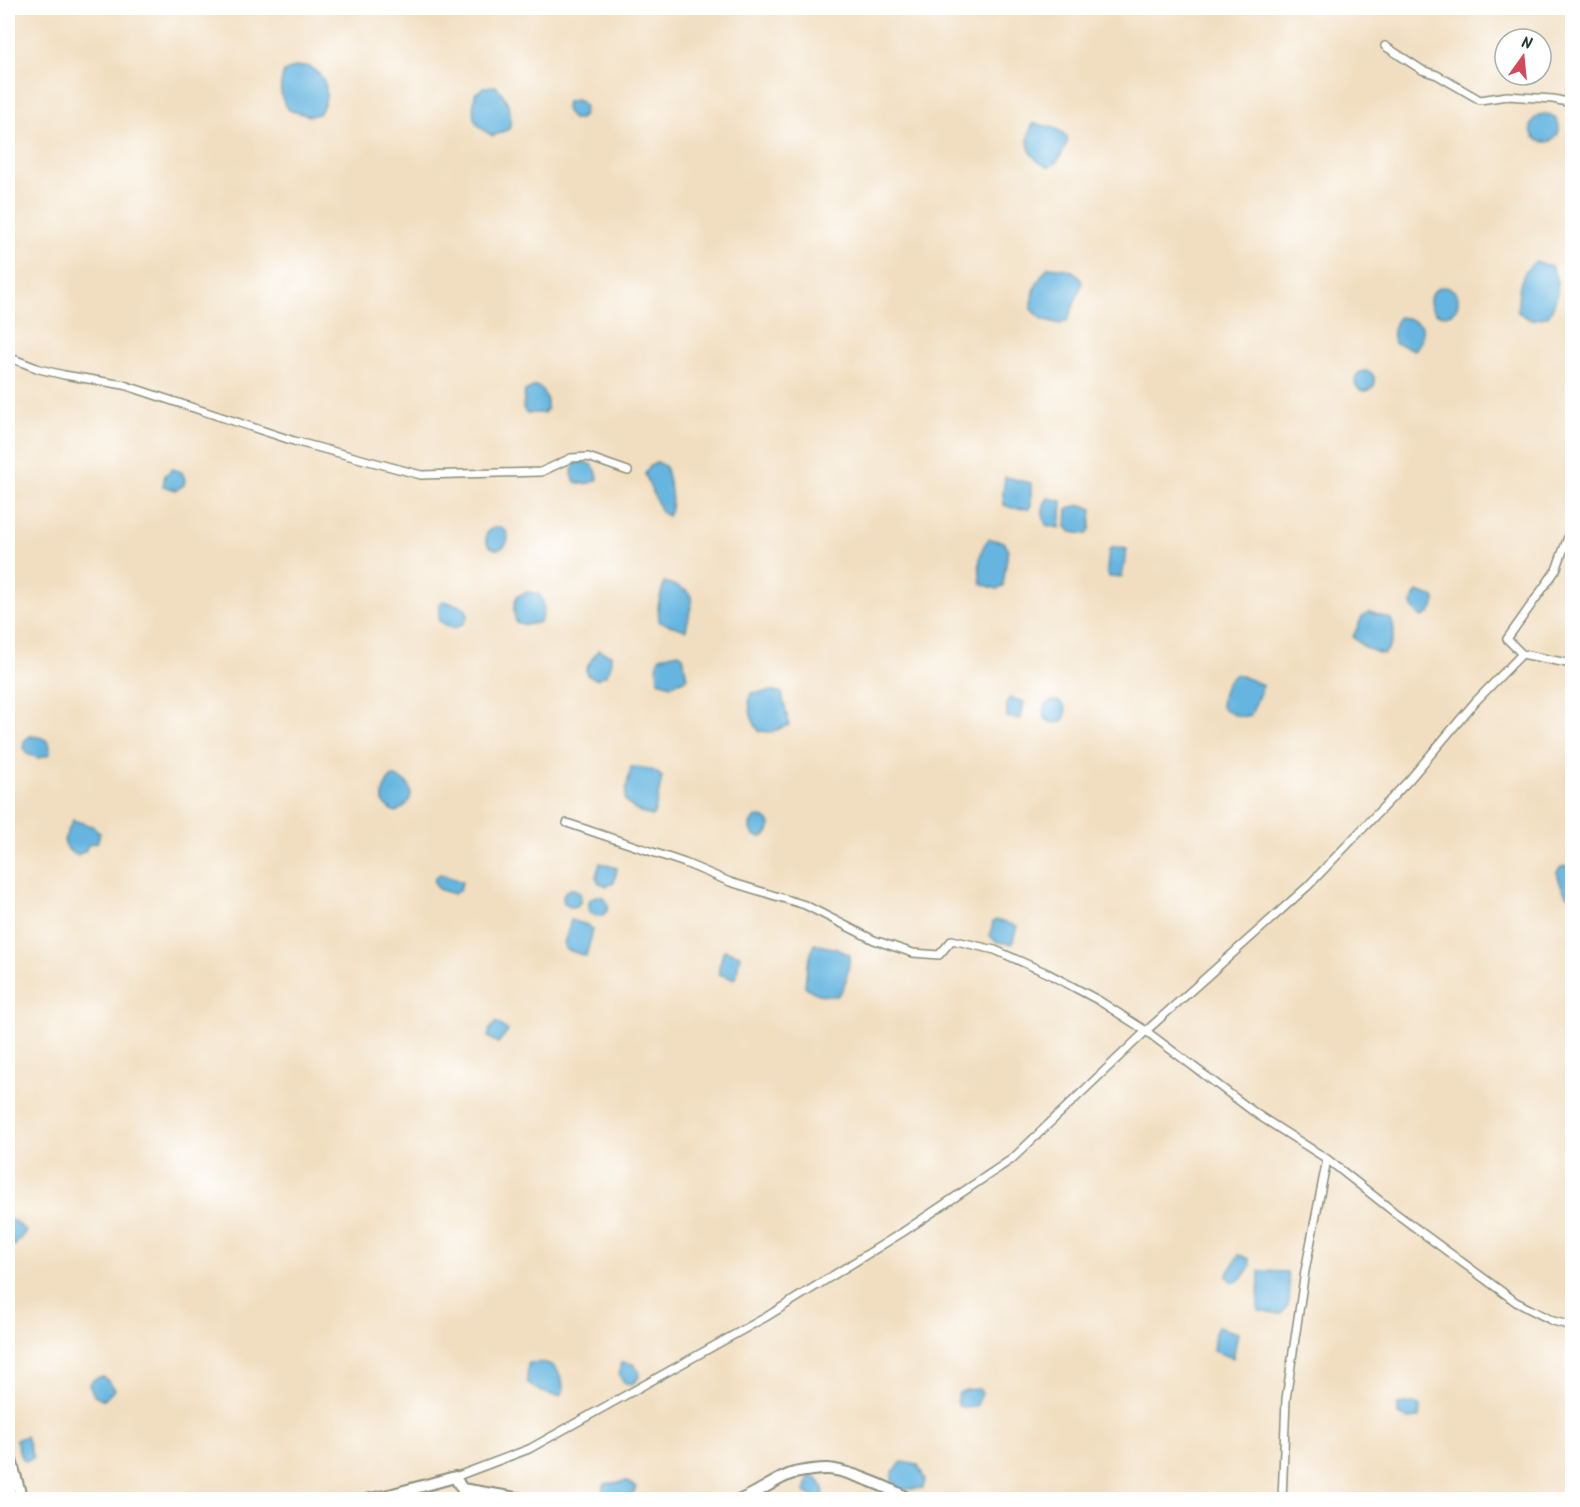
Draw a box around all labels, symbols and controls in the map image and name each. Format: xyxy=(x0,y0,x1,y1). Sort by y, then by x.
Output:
north arrow xyxy=(1493,27,1553,87)
text: N xyxy=(1518,31,1535,57)

